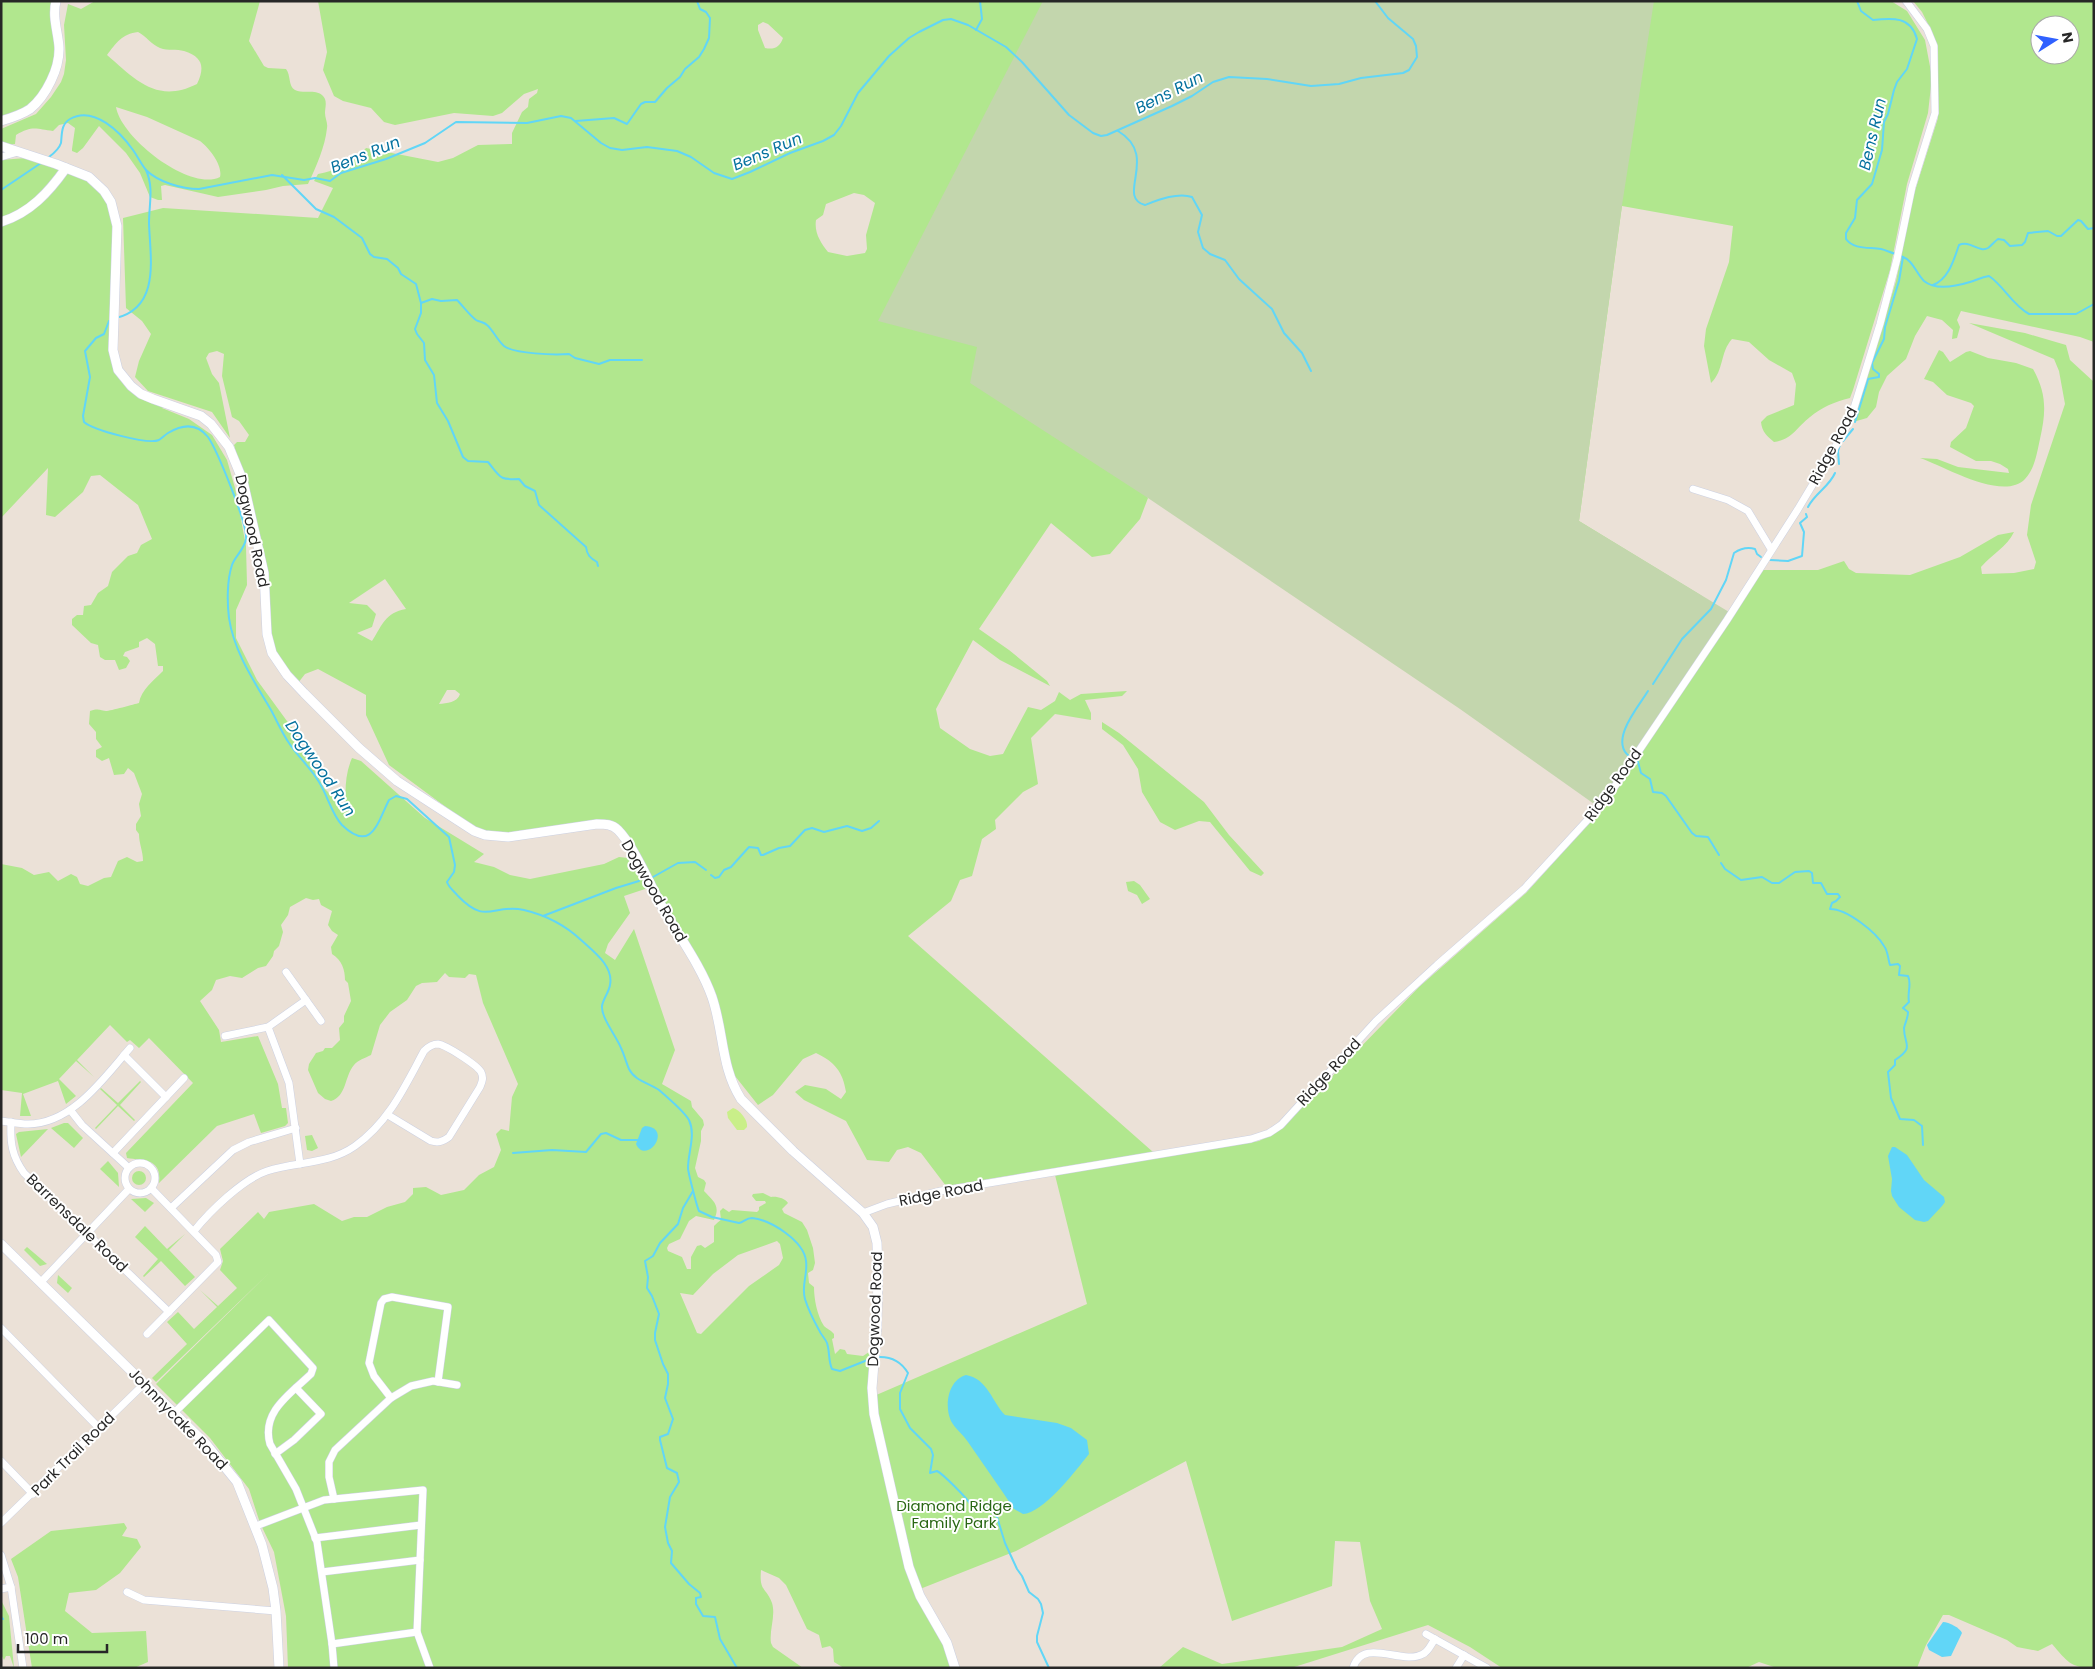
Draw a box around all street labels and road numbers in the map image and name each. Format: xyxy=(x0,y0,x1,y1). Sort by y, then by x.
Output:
street label: Ridge Road xyxy=(1803,403,1862,488)
street label: Dogwood Road xyxy=(230,472,275,589)
street label: Ridge Road xyxy=(1579,744,1646,825)
street label: Dogwood Road xyxy=(617,836,692,946)
street label: Ridge Road xyxy=(1292,1033,1365,1110)
street label: Barrensdale Road xyxy=(22,1169,133,1277)
street label: Ridge Road xyxy=(897,1174,985,1211)
street label: Dogwood Road xyxy=(862,1251,887,1367)
street label: Johnnycake Road xyxy=(124,1363,232,1474)
street label: Park Trail Road xyxy=(26,1407,119,1500)

